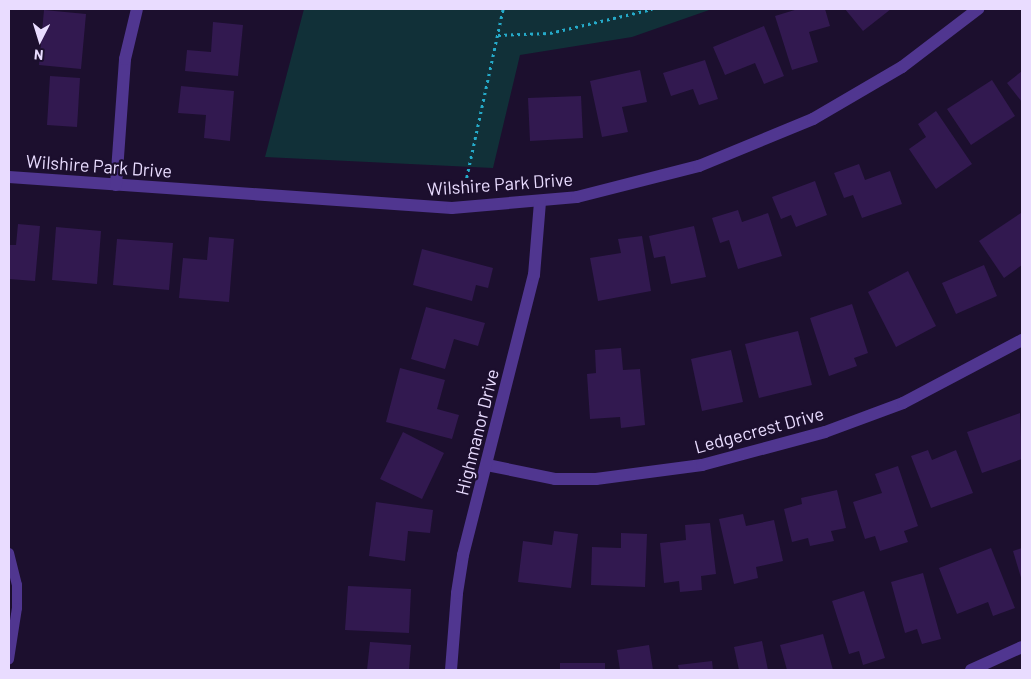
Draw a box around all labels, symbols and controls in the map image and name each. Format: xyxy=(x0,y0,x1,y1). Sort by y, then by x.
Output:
north arrow xyxy=(15,15,65,65)
text: N xyxy=(33,47,44,64)
street label: Wilshire Park Drive xyxy=(25,150,173,182)
street label: Wilshire Park Drive xyxy=(426,168,574,200)
street label: Highmanor Drive xyxy=(451,367,503,497)
street label: Ledgecrest Drive xyxy=(692,402,826,458)

